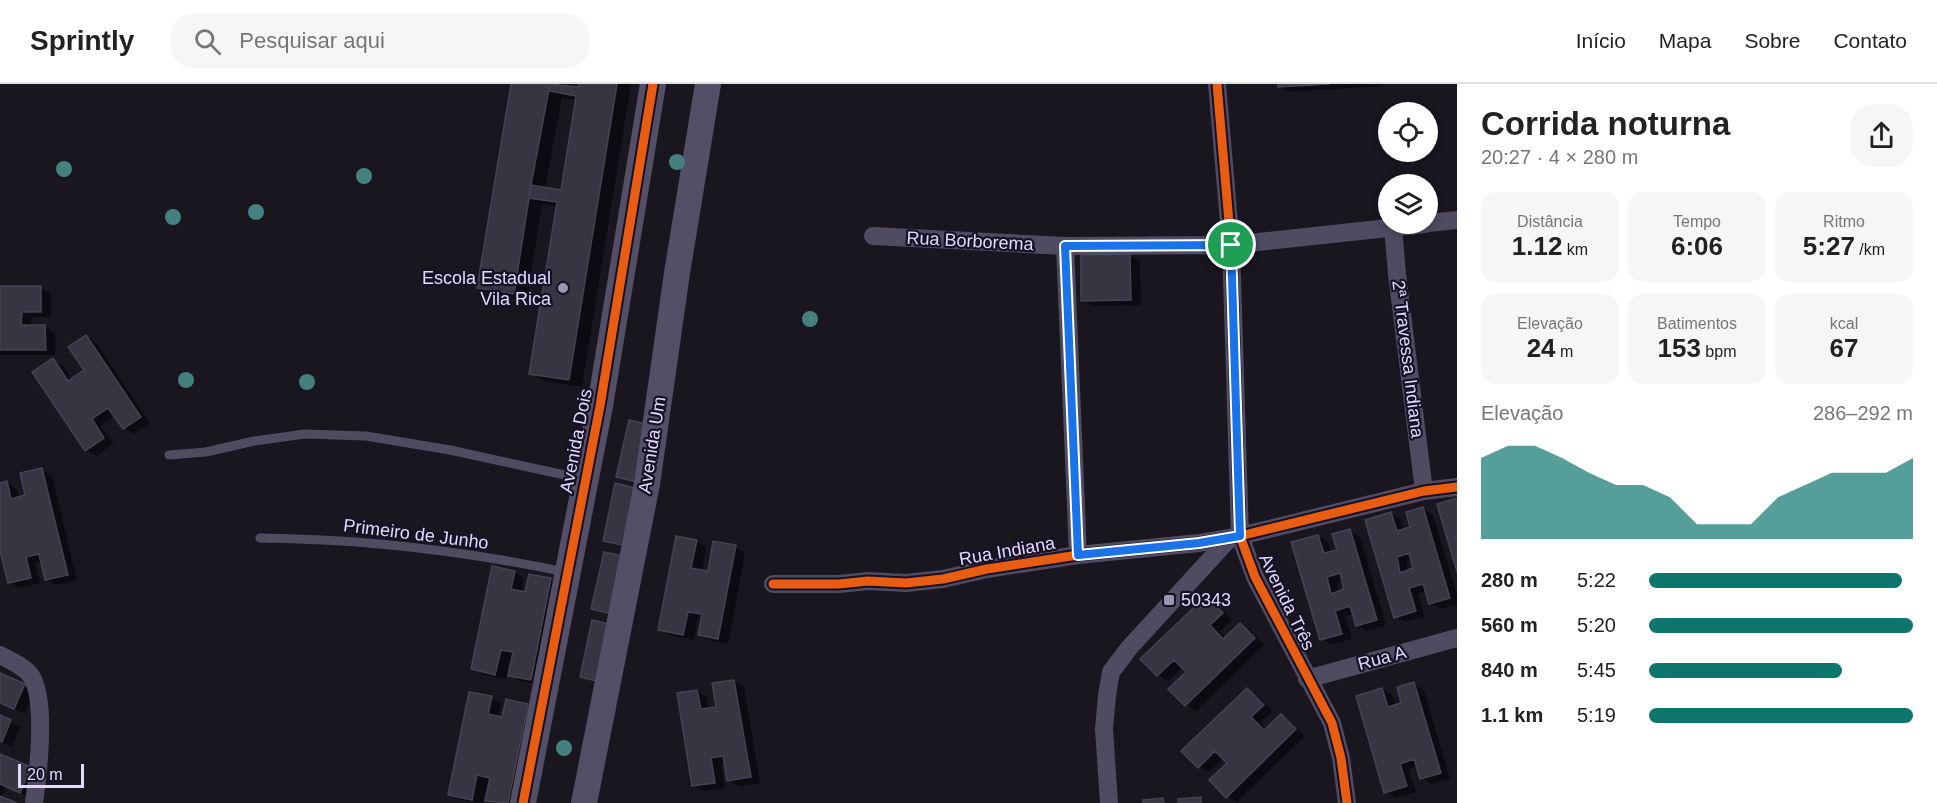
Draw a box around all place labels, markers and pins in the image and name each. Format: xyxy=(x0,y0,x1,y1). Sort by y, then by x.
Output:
pin xyxy=(1205,219,1256,270)
place label: Escola Estadual Vila Rica xyxy=(422,268,552,309)
marker: Escola Estadual Vila Rica xyxy=(556,281,570,295)
place label: 50343 xyxy=(1181,590,1231,610)
marker: 50343 xyxy=(1162,593,1176,607)

